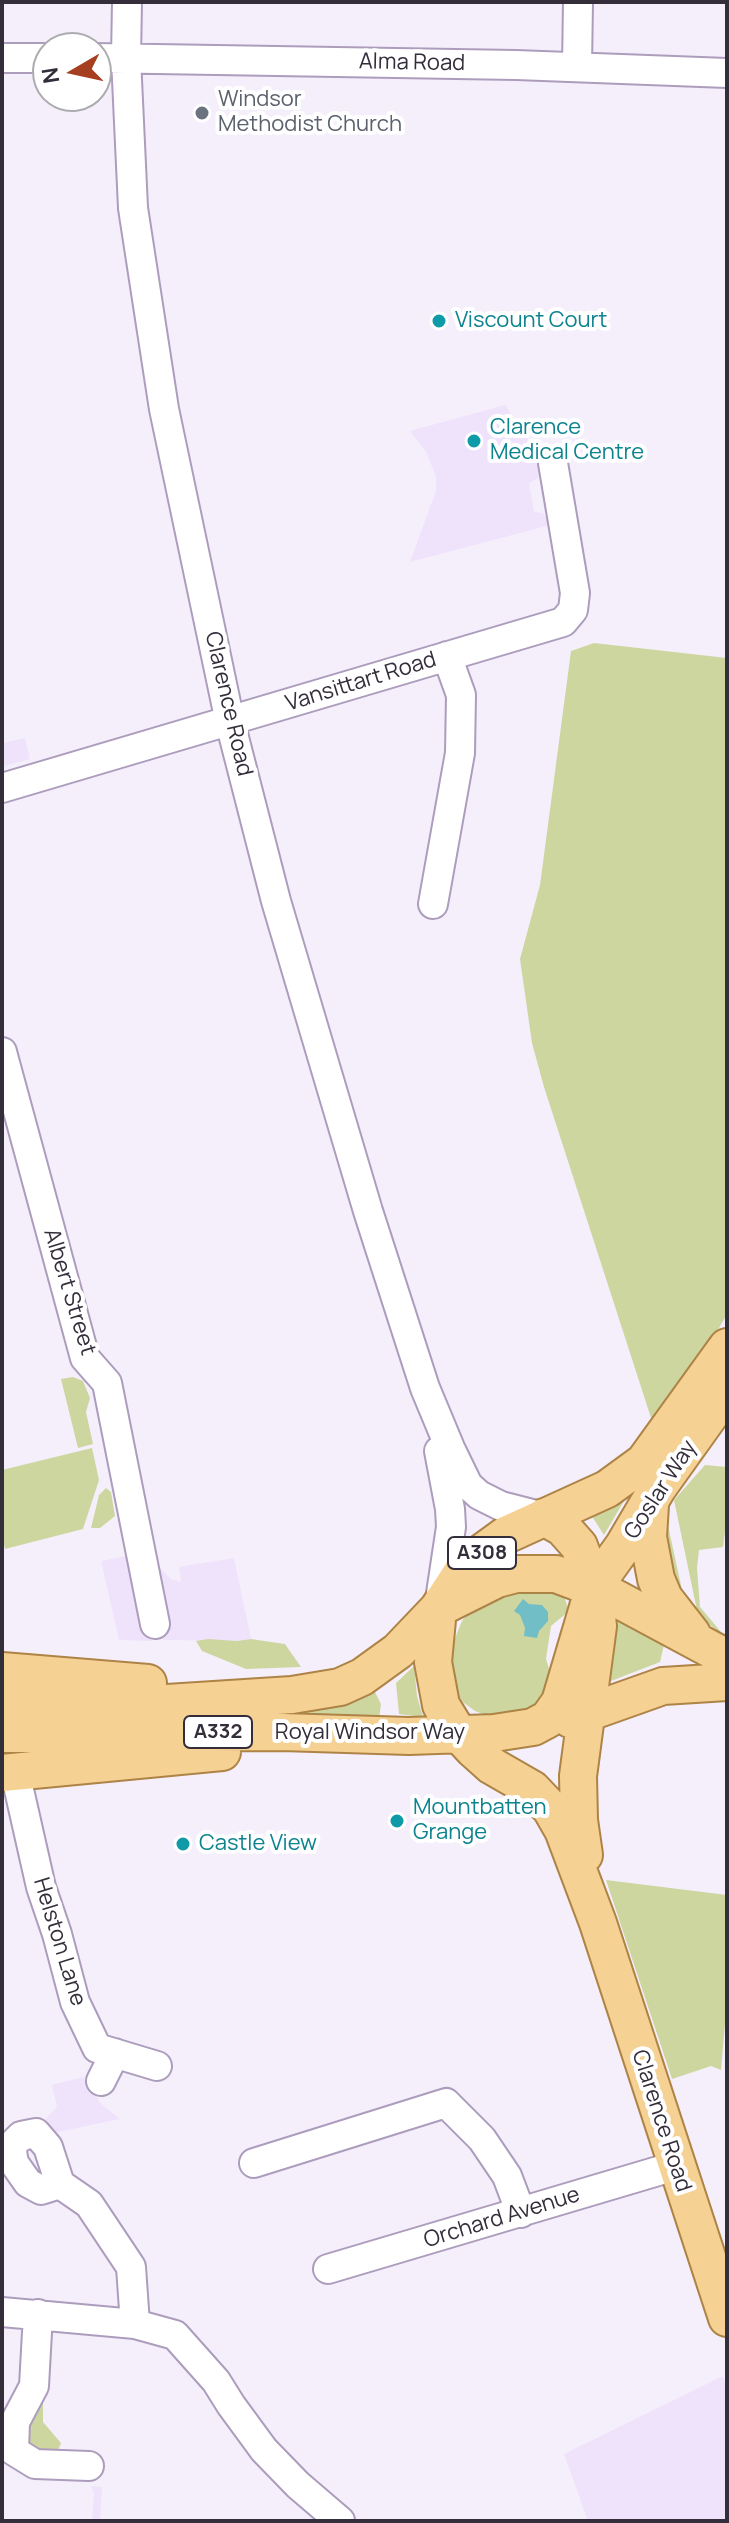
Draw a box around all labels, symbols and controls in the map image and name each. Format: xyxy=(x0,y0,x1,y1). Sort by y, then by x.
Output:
north arrow xyxy=(32,32,112,112)
street label: Alma Road xyxy=(359,49,465,77)
text: N xyxy=(34,65,66,86)
place label: Windsor Methodist Church xyxy=(218,87,402,138)
marker: Windsor Methodist Church xyxy=(193,104,211,122)
place label: Viscount Court xyxy=(455,308,607,334)
marker: Viscount Court xyxy=(430,312,448,330)
place label: Clarence Medical Centre xyxy=(490,415,644,466)
marker: Clarence Medical Centre xyxy=(465,432,483,450)
street label: Clarence Road xyxy=(199,629,257,779)
street label: Vansittart Road xyxy=(283,647,439,717)
street label: Albert Street xyxy=(37,1226,101,1358)
street label: Goslar Way xyxy=(619,1436,703,1544)
road number: A308 xyxy=(448,1537,516,1569)
road number: A332 xyxy=(184,1716,252,1748)
street label: Royal Windsor Way xyxy=(275,1720,465,1746)
place label: Mountbatten Grange xyxy=(413,1795,547,1846)
marker: Mountbatten Grange xyxy=(388,1812,406,1830)
place label: Castle View xyxy=(199,1831,317,1857)
marker: Castle View xyxy=(174,1835,192,1853)
street label: Helston Lane xyxy=(27,1875,91,2009)
street label: Clarence Road xyxy=(626,2047,696,2195)
street label: Orchard Avenue xyxy=(421,2182,583,2254)

